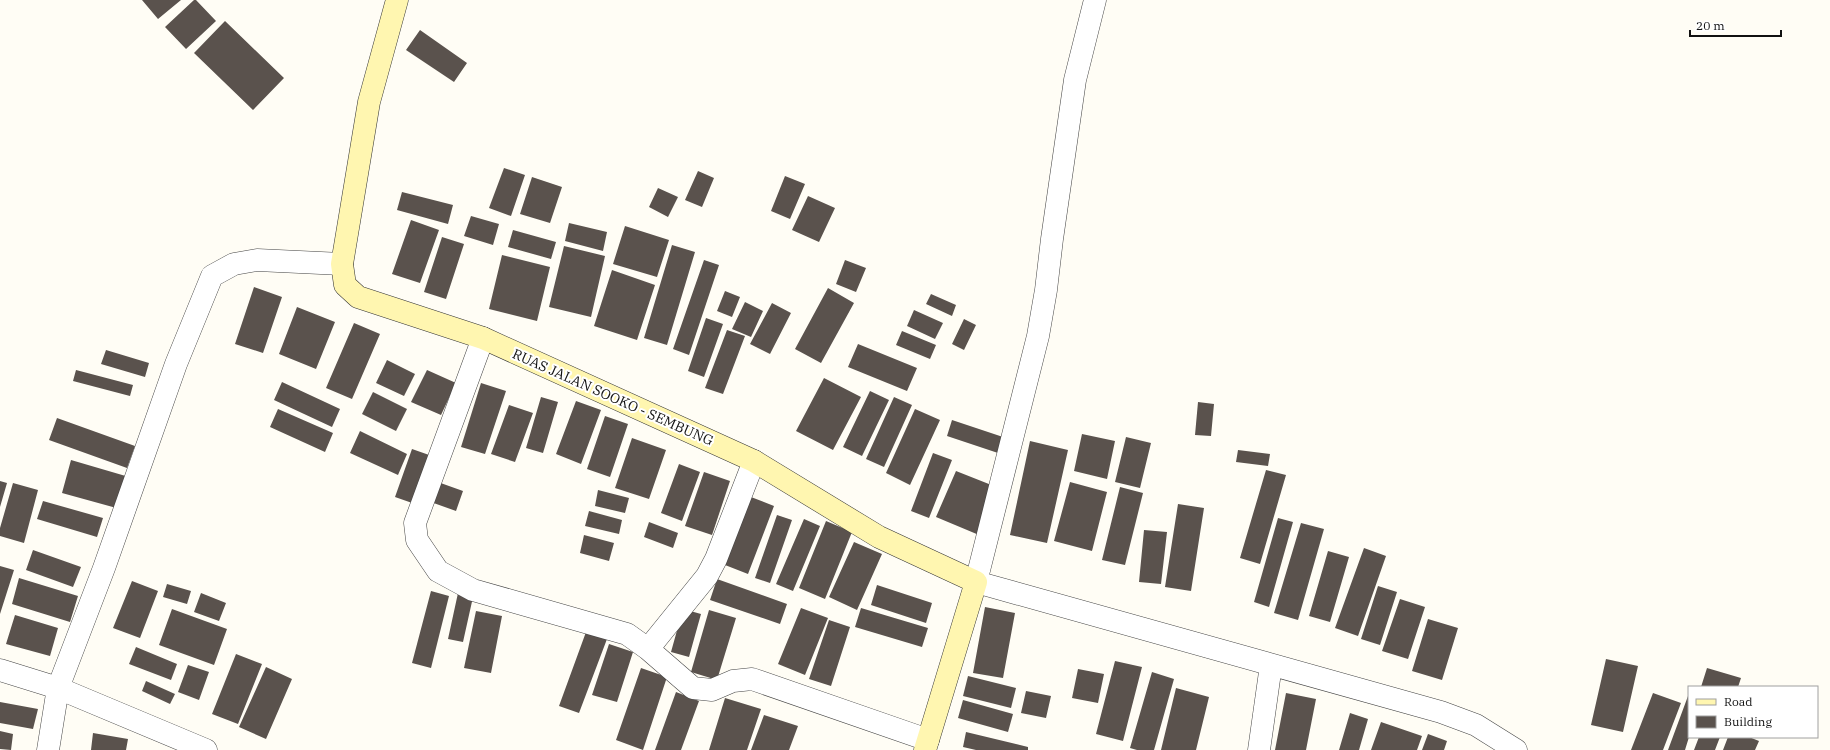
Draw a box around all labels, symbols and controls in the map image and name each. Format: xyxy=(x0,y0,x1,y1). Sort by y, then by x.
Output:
scale bar xyxy=(1690,12,1781,38)
text: 20 m xyxy=(1696,18,1725,33)
street label: RUAS JALAN SOOKO - SEMBUNG xyxy=(510,344,716,450)
legend xyxy=(1688,686,1818,738)
text: Road xyxy=(1724,694,1753,709)
text: Building xyxy=(1724,714,1772,729)

